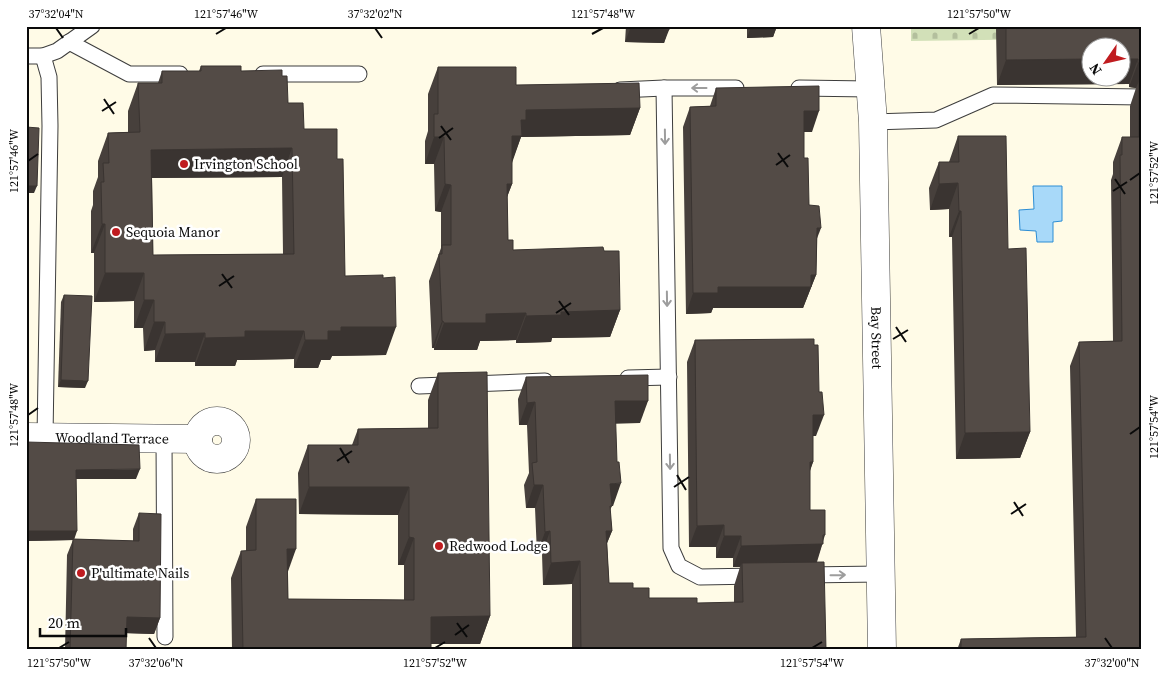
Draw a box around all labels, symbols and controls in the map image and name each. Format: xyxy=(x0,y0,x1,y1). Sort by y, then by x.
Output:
text: 37°32'04"N xyxy=(28,6,84,22)
text: 121°57'46"W xyxy=(194,6,258,22)
text: 37°32'02"N xyxy=(347,6,403,22)
text: 121°57'48"W xyxy=(571,6,635,22)
text: 121°57'50"W xyxy=(947,6,1011,22)
north arrow xyxy=(1080,38,1130,88)
text: N xyxy=(1084,59,1106,79)
one-way arrow xyxy=(691,83,708,93)
one-way arrow xyxy=(660,128,670,144)
text: 121°57'46"W xyxy=(6,129,22,193)
text: 121°57'52"W xyxy=(1146,141,1162,205)
place label: Irvington School xyxy=(194,154,298,174)
marker: Irvington School xyxy=(178,158,190,170)
place label: Sequoia Manor xyxy=(126,222,220,242)
marker: Sequoia Manor xyxy=(110,226,122,238)
one-way arrow xyxy=(662,290,672,307)
street label: Bay Street xyxy=(866,306,887,370)
text: 121°57'48"W xyxy=(6,383,22,447)
text: 121°57'54"W xyxy=(1146,395,1162,459)
street label: Woodland Terrace xyxy=(55,427,169,449)
one-way arrow xyxy=(665,453,675,469)
place label: Redwood Lodge xyxy=(449,536,548,556)
marker: Redwood Lodge xyxy=(433,540,445,552)
place label: P'ultimate Nails xyxy=(91,563,189,583)
marker: P'ultimate Nails xyxy=(75,567,87,579)
one-way arrow xyxy=(830,570,846,580)
scale bar xyxy=(40,606,126,638)
text: 20 m xyxy=(48,612,80,633)
text: 121°57'50"W xyxy=(27,655,91,671)
text: 37°32'06"N xyxy=(128,655,184,671)
text: 121°57'52"W xyxy=(403,655,467,671)
text: 121°57'54"W xyxy=(780,655,844,671)
text: 37°32'00"N xyxy=(1084,655,1140,671)

